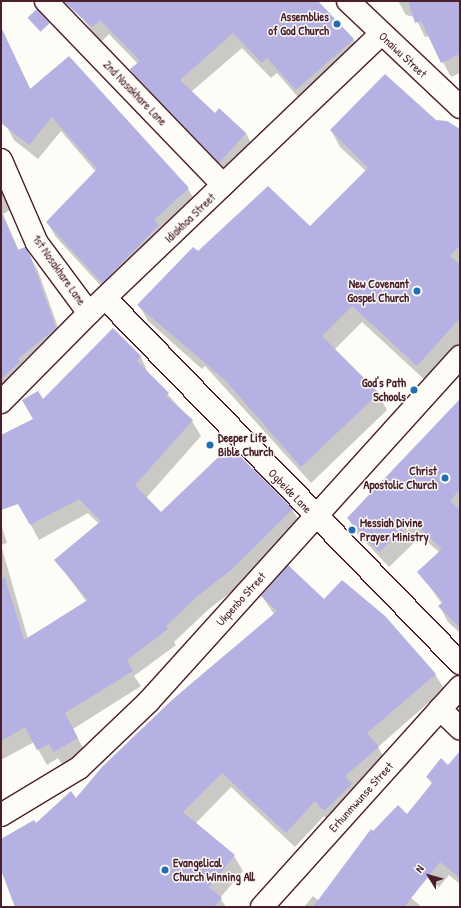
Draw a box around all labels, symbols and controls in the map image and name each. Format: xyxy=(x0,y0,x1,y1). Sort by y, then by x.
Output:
place label: Assemblies of God Church xyxy=(268,10,329,38)
marker: Assemblies of God Church xyxy=(332,19,342,29)
street label: Onaiwu Street xyxy=(376,29,430,81)
street label: 2nd Nosakhare Lane xyxy=(100,57,170,129)
street label: Idiakhoa Street xyxy=(162,190,218,246)
street label: 1st Nosakhare Lane xyxy=(29,232,89,308)
place label: New Covenant Gospel Church xyxy=(347,277,409,305)
marker: New Covenant Gospel Church xyxy=(412,286,422,296)
place label: God's Path Schools xyxy=(362,376,406,404)
marker: God's Path Schools xyxy=(409,385,419,395)
place label: Deeper Life Bible Church xyxy=(218,431,273,459)
marker: Deeper Life Bible Church xyxy=(205,440,215,450)
place label: Christ Apostolic Church xyxy=(364,464,437,492)
street label: Ogbeide Lane xyxy=(265,466,315,516)
marker: Christ Apostolic Church xyxy=(440,473,450,483)
place label: Messiah Divine Prayer Ministry xyxy=(360,516,429,544)
marker: Messiah Divine Prayer Ministry xyxy=(347,525,357,535)
street label: Ukpenbo Street xyxy=(213,569,269,629)
street label: Erhunmwunse Street xyxy=(326,759,396,835)
place label: Evangelical Church Winning All xyxy=(173,856,255,884)
north arrow xyxy=(409,856,449,896)
text: N xyxy=(412,862,427,875)
marker: Evangelical Church Winning All xyxy=(160,865,170,875)

